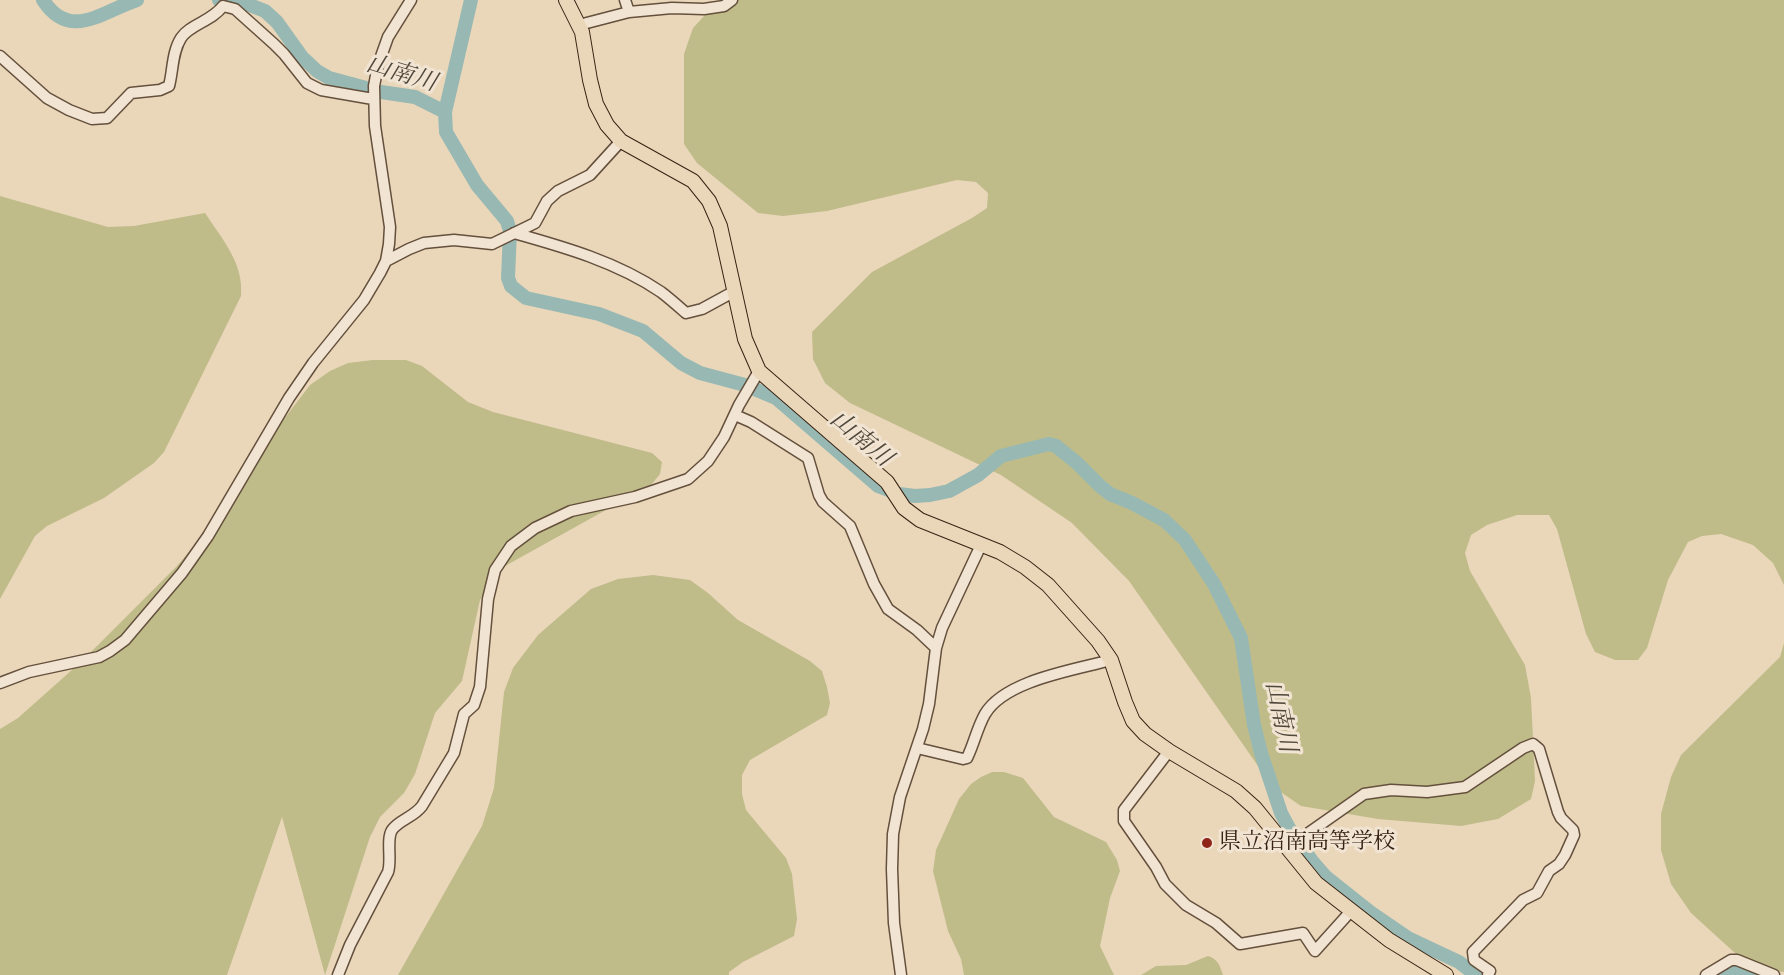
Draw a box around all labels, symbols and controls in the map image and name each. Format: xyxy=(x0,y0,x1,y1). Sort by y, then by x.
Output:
water label: 山南川 xyxy=(362,51,440,99)
water label: 山南川 xyxy=(823,406,897,474)
water label: 山南川 xyxy=(1257,679,1301,755)
place label: 県立沼南高等学校 xyxy=(1219,830,1395,856)
marker: 県立沼南高等学校 xyxy=(1200,836,1214,850)

